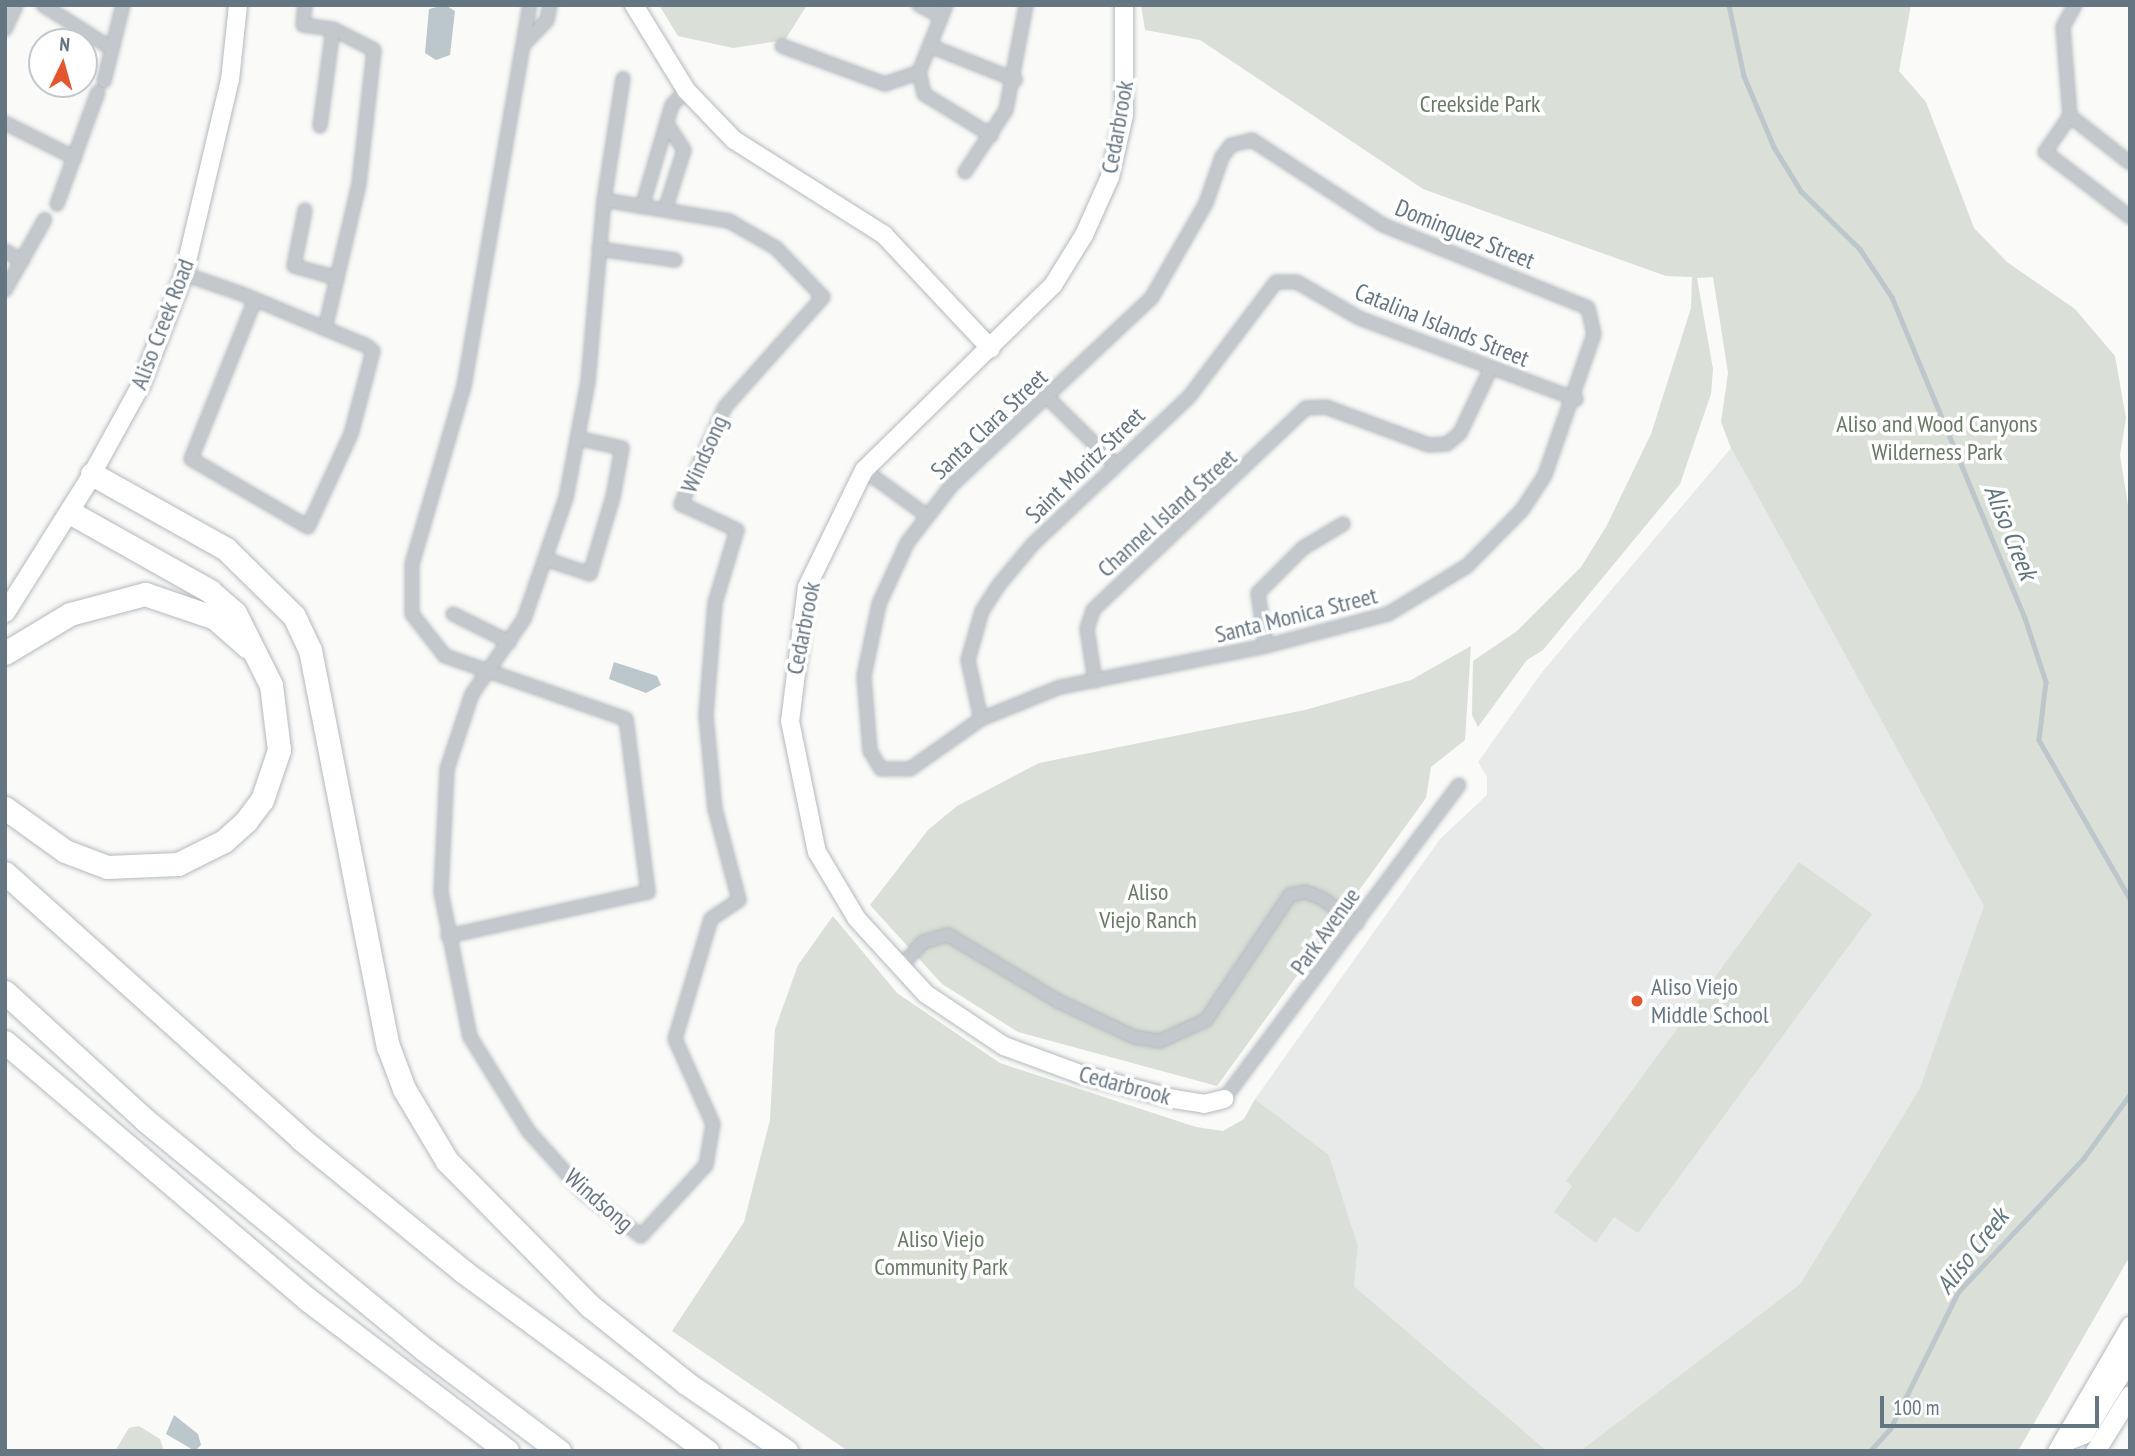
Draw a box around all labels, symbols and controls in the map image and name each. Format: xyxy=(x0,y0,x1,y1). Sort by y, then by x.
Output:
north arrow xyxy=(28,28,98,98)
text: N xyxy=(58,32,71,56)
street label: Cedarbrook xyxy=(1095,78,1139,176)
park label: Creekside Park xyxy=(1420,90,1540,118)
street label: Dominguez Street xyxy=(1391,193,1539,275)
street label: Aliso Creek Road xyxy=(124,254,200,394)
street label: Catalina Islands Street xyxy=(1351,277,1533,373)
street label: Santa Clara Street xyxy=(925,363,1053,485)
street label: Saint Moritz Street xyxy=(1019,401,1151,529)
park label: Aliso and Wood Canyons Wilderness Park xyxy=(1836,410,2038,466)
street label: Windsong xyxy=(674,411,734,497)
street label: Channel Island Street xyxy=(1091,443,1243,583)
water label: Aliso Creek xyxy=(1978,480,2044,584)
street label: Cedarbrook xyxy=(780,579,826,677)
street label: Santa Monica Street xyxy=(1212,581,1380,649)
park label: Aliso Viejo Ranch xyxy=(1099,878,1197,934)
street label: Park Avenue xyxy=(1284,881,1366,981)
place label: Aliso Viejo Middle School xyxy=(1651,973,1769,1029)
marker: Aliso Viejo Middle School xyxy=(1629,993,1645,1009)
street label: Cedarbrook xyxy=(1076,1059,1174,1111)
street label: Windsong xyxy=(559,1162,639,1238)
water label: Aliso Creek xyxy=(1929,1202,2015,1300)
park label: Aliso Viejo Community Park xyxy=(874,1225,1008,1281)
scale bar xyxy=(1883,1382,2102,1426)
text: 100 m xyxy=(1893,1394,1939,1421)

